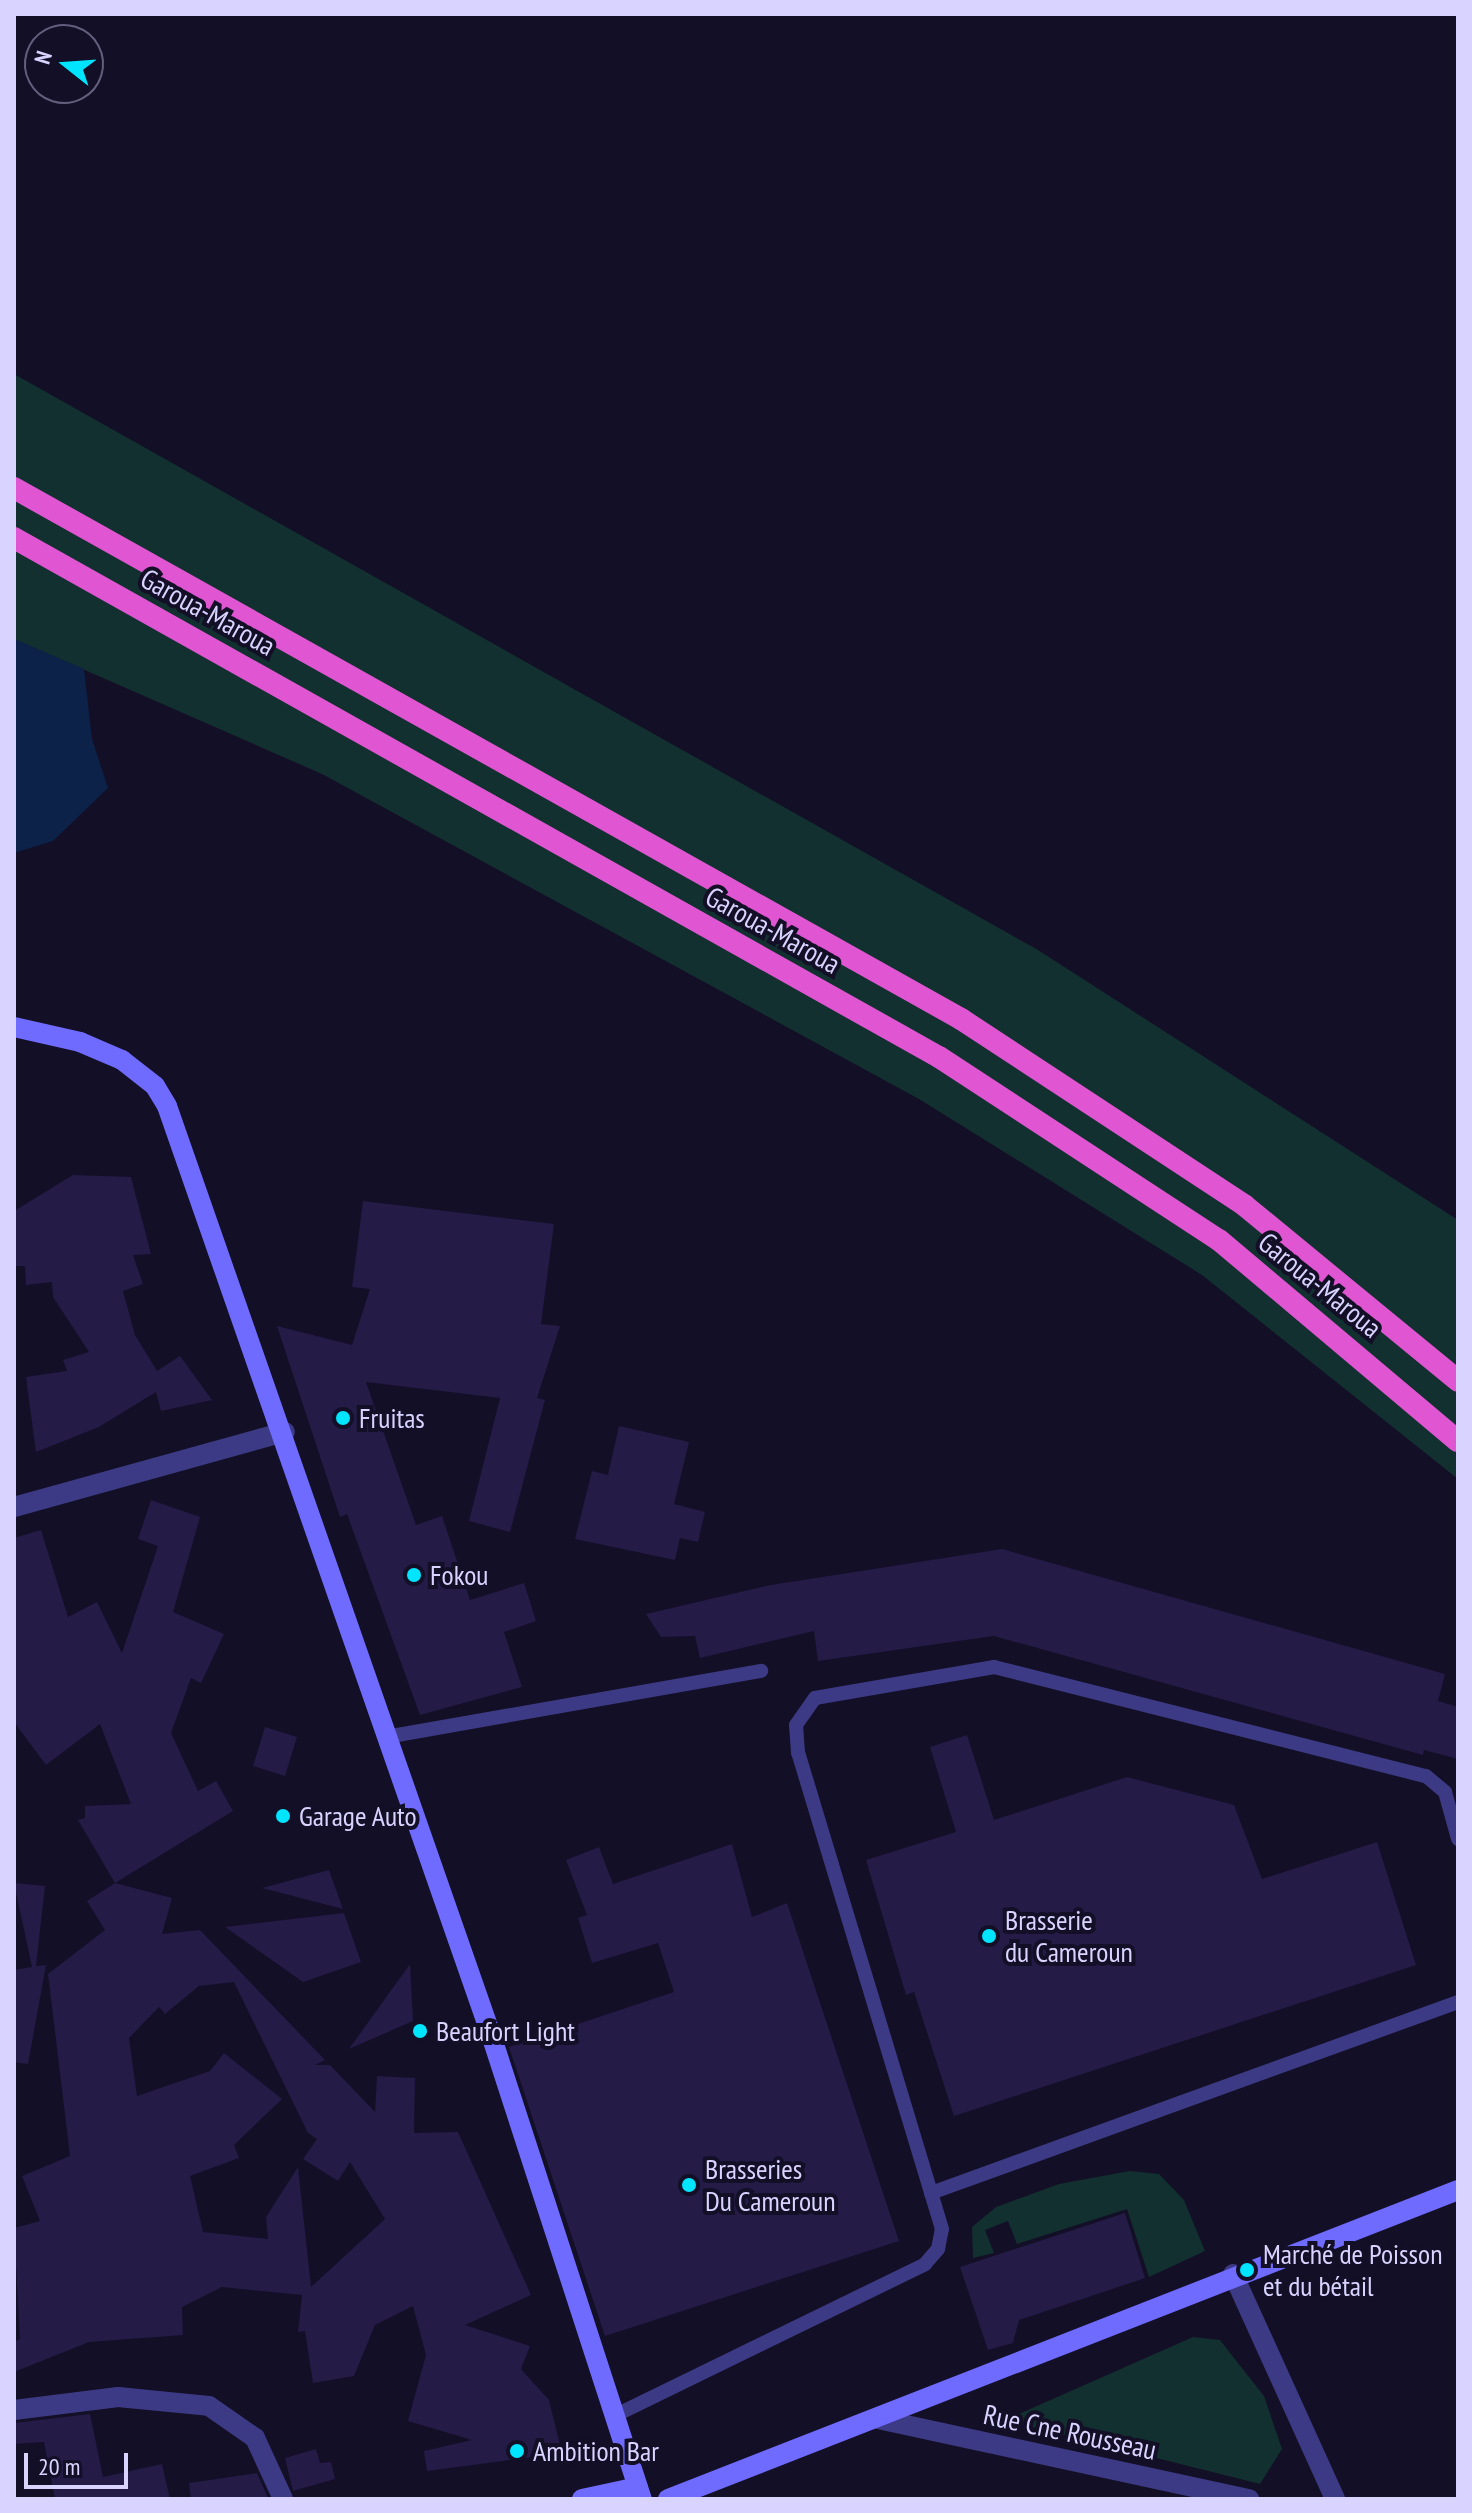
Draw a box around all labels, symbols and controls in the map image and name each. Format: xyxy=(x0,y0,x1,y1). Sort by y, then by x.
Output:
north arrow xyxy=(24,24,104,104)
text: N xyxy=(28,48,58,67)
street label: Garoua-Maroua xyxy=(135,561,281,663)
street label: Garoua-Maroua xyxy=(700,879,846,981)
street label: Garoua-Maroua xyxy=(1252,1225,1388,1345)
place label: Fruitas xyxy=(359,1401,425,1435)
marker: Fruitas xyxy=(334,1409,352,1427)
place label: Fokou xyxy=(430,1558,488,1592)
marker: Fokou xyxy=(405,1566,423,1584)
place label: Garage Auto xyxy=(299,1799,417,1833)
marker: Garage Auto xyxy=(274,1807,292,1825)
place label: Brasserie du Cameroun xyxy=(1005,1903,1133,1969)
marker: Brasserie du Cameroun xyxy=(980,1927,998,1945)
place label: Beaufort Light xyxy=(436,2014,575,2048)
marker: Beaufort Light xyxy=(411,2022,429,2040)
place label: Brasseries Du Cameroun xyxy=(705,2152,835,2218)
marker: Brasseries Du Cameroun xyxy=(680,2176,698,2194)
place label: Marché de Poisson et du bétail xyxy=(1263,2237,1442,2303)
marker: Marché de Poisson et du bétail xyxy=(1238,2261,1256,2279)
street label: Rue Cne Rousseau xyxy=(981,2397,1159,2467)
place label: Ambition Bar xyxy=(533,2434,659,2468)
scale bar xyxy=(28,2437,132,2487)
marker: Ambition Bar xyxy=(508,2442,526,2460)
text: 20 m xyxy=(38,2451,80,2482)

